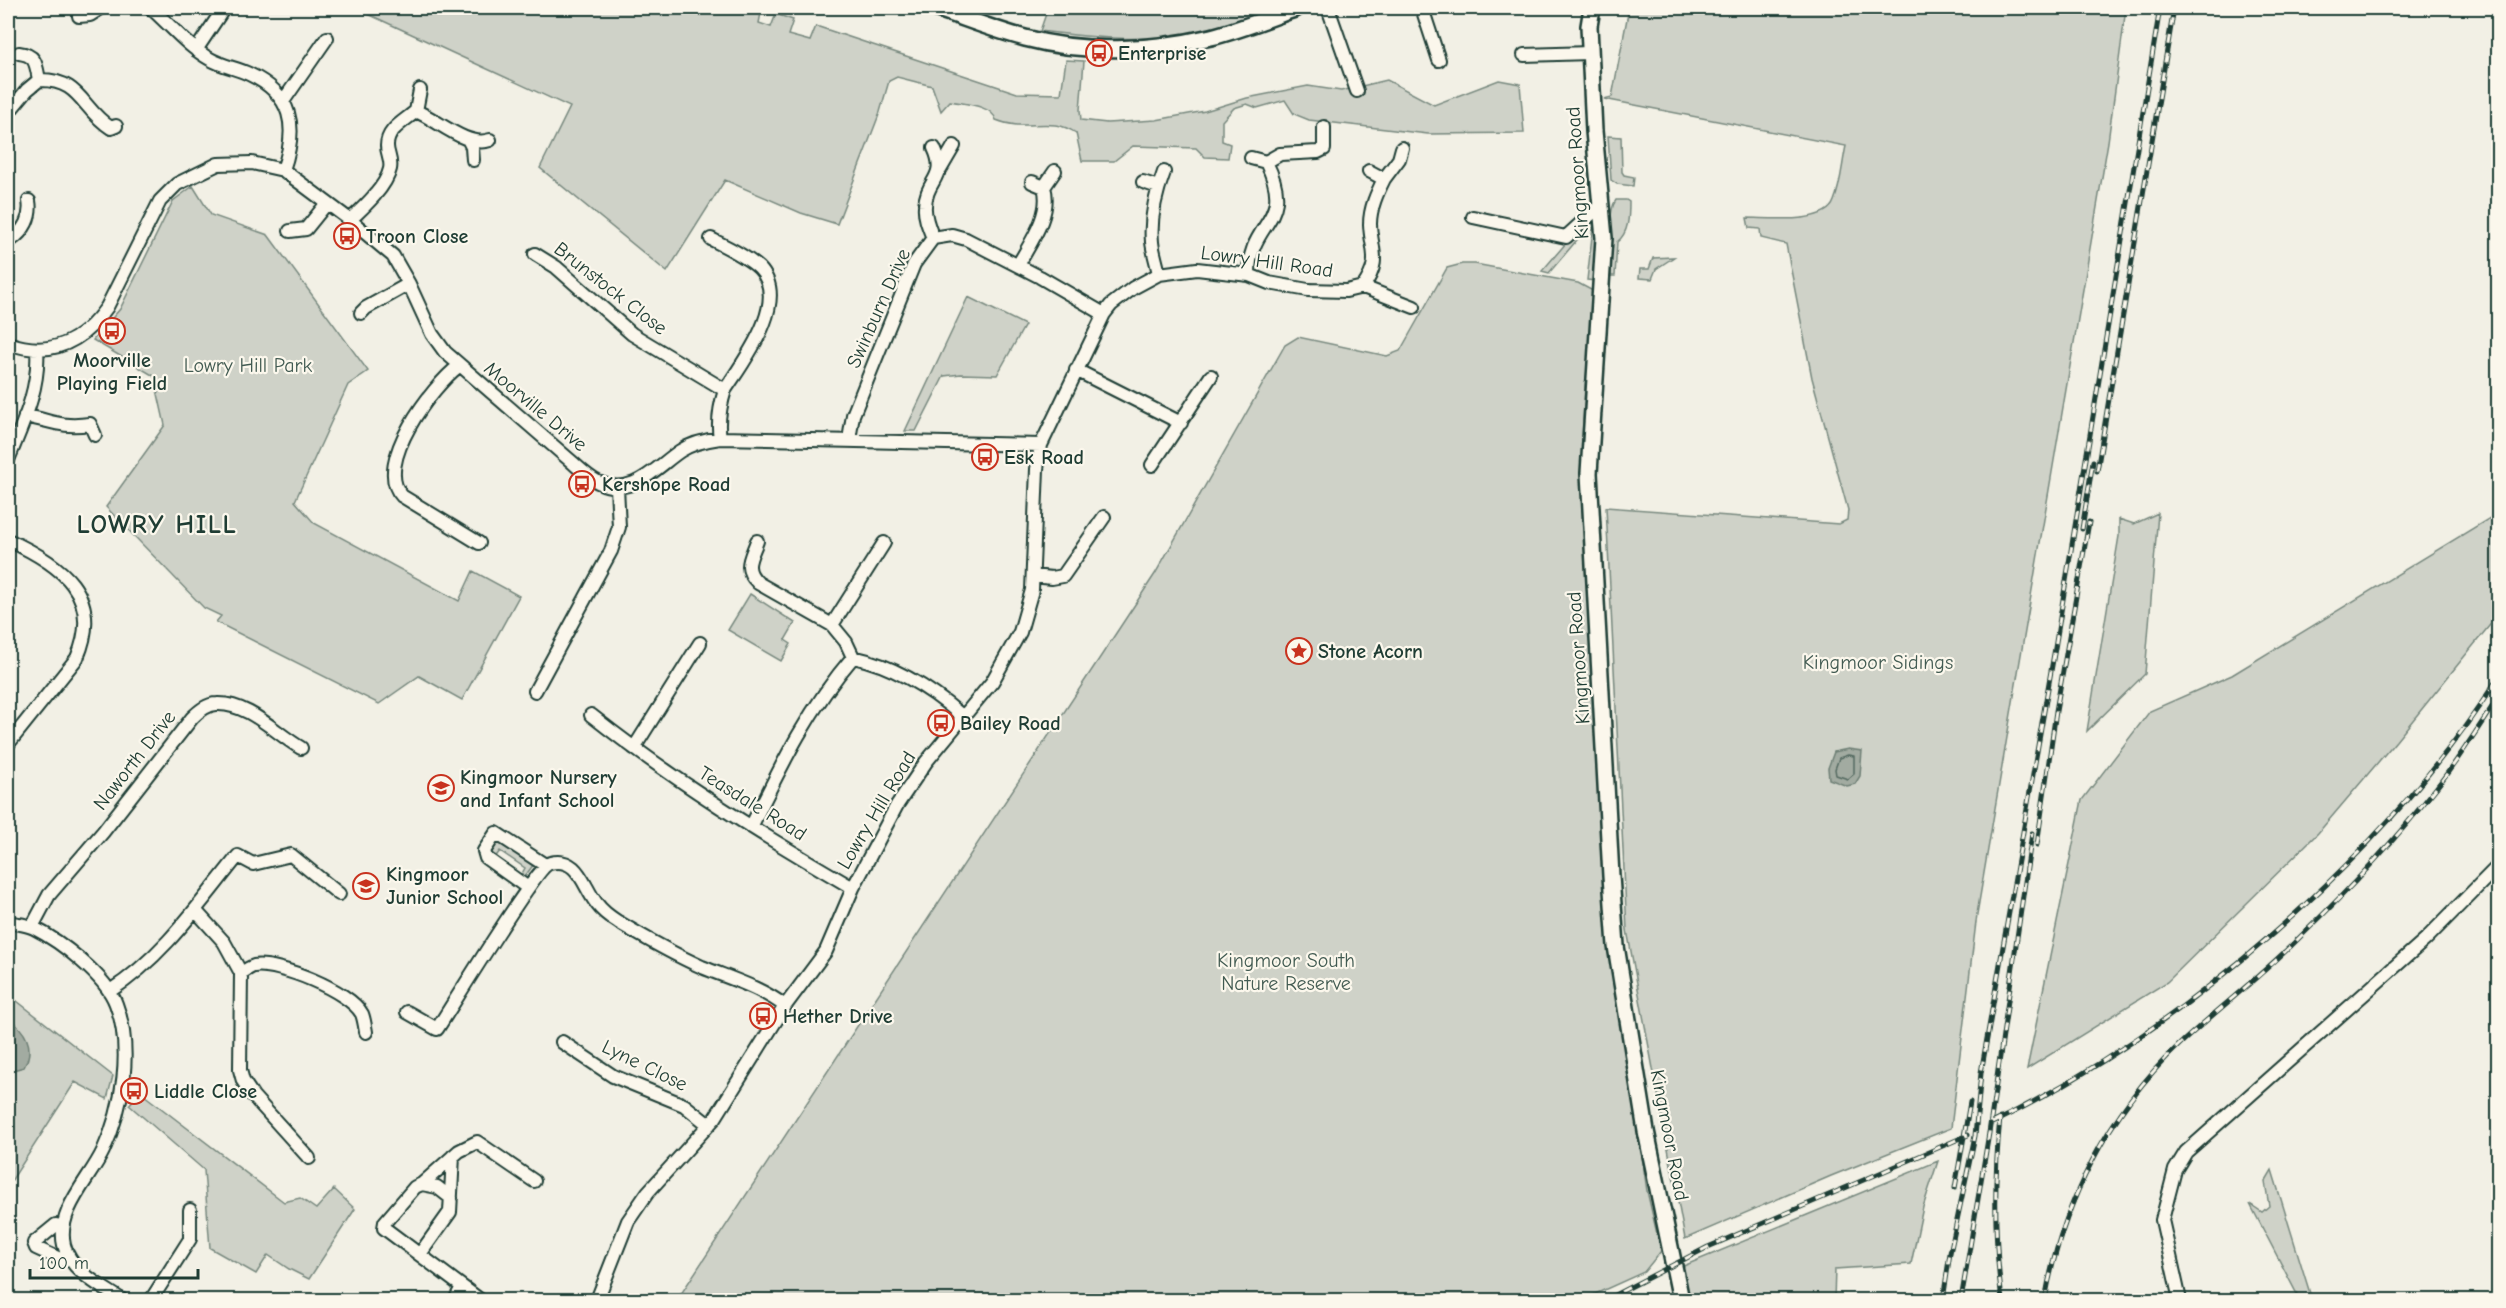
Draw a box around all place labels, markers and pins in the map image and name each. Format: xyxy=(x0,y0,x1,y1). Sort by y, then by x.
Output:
bus stop icon: Enterprise xyxy=(1084,38,1114,68)
place label: Enterprise xyxy=(1118,42,1207,65)
bus stop icon: Troon Close xyxy=(332,221,362,251)
place label: Troon Close xyxy=(366,225,468,248)
bus stop icon: Moorville Playing Field xyxy=(97,316,127,346)
place label: Moorville Playing Field xyxy=(57,349,167,395)
bus stop icon: Esk Road xyxy=(970,442,1000,472)
place label: Esk Road xyxy=(1004,446,1084,469)
bus stop icon: Kershope Road xyxy=(567,469,597,499)
place label: Kershope Road xyxy=(602,473,731,496)
place icon: Stone Acorn xyxy=(1284,636,1314,666)
place label: Stone Acorn xyxy=(1318,640,1423,663)
bus stop icon: Bailey Road xyxy=(926,708,956,738)
place label: Bailey Road xyxy=(960,712,1061,735)
place label: Kingmoor Nursery and Infant School xyxy=(460,766,618,812)
school or university icon: Kingmoor Nursery and Infant School xyxy=(426,773,456,803)
place label: Kingmoor Junior School xyxy=(386,863,503,909)
school or university icon: Kingmoor Junior School xyxy=(351,871,381,901)
bus stop icon: Hether Drive xyxy=(748,1001,778,1031)
place label: Hether Drive xyxy=(783,1005,893,1028)
bus stop icon: Liddle Close xyxy=(119,1076,149,1106)
place label: Liddle Close xyxy=(154,1080,257,1103)

